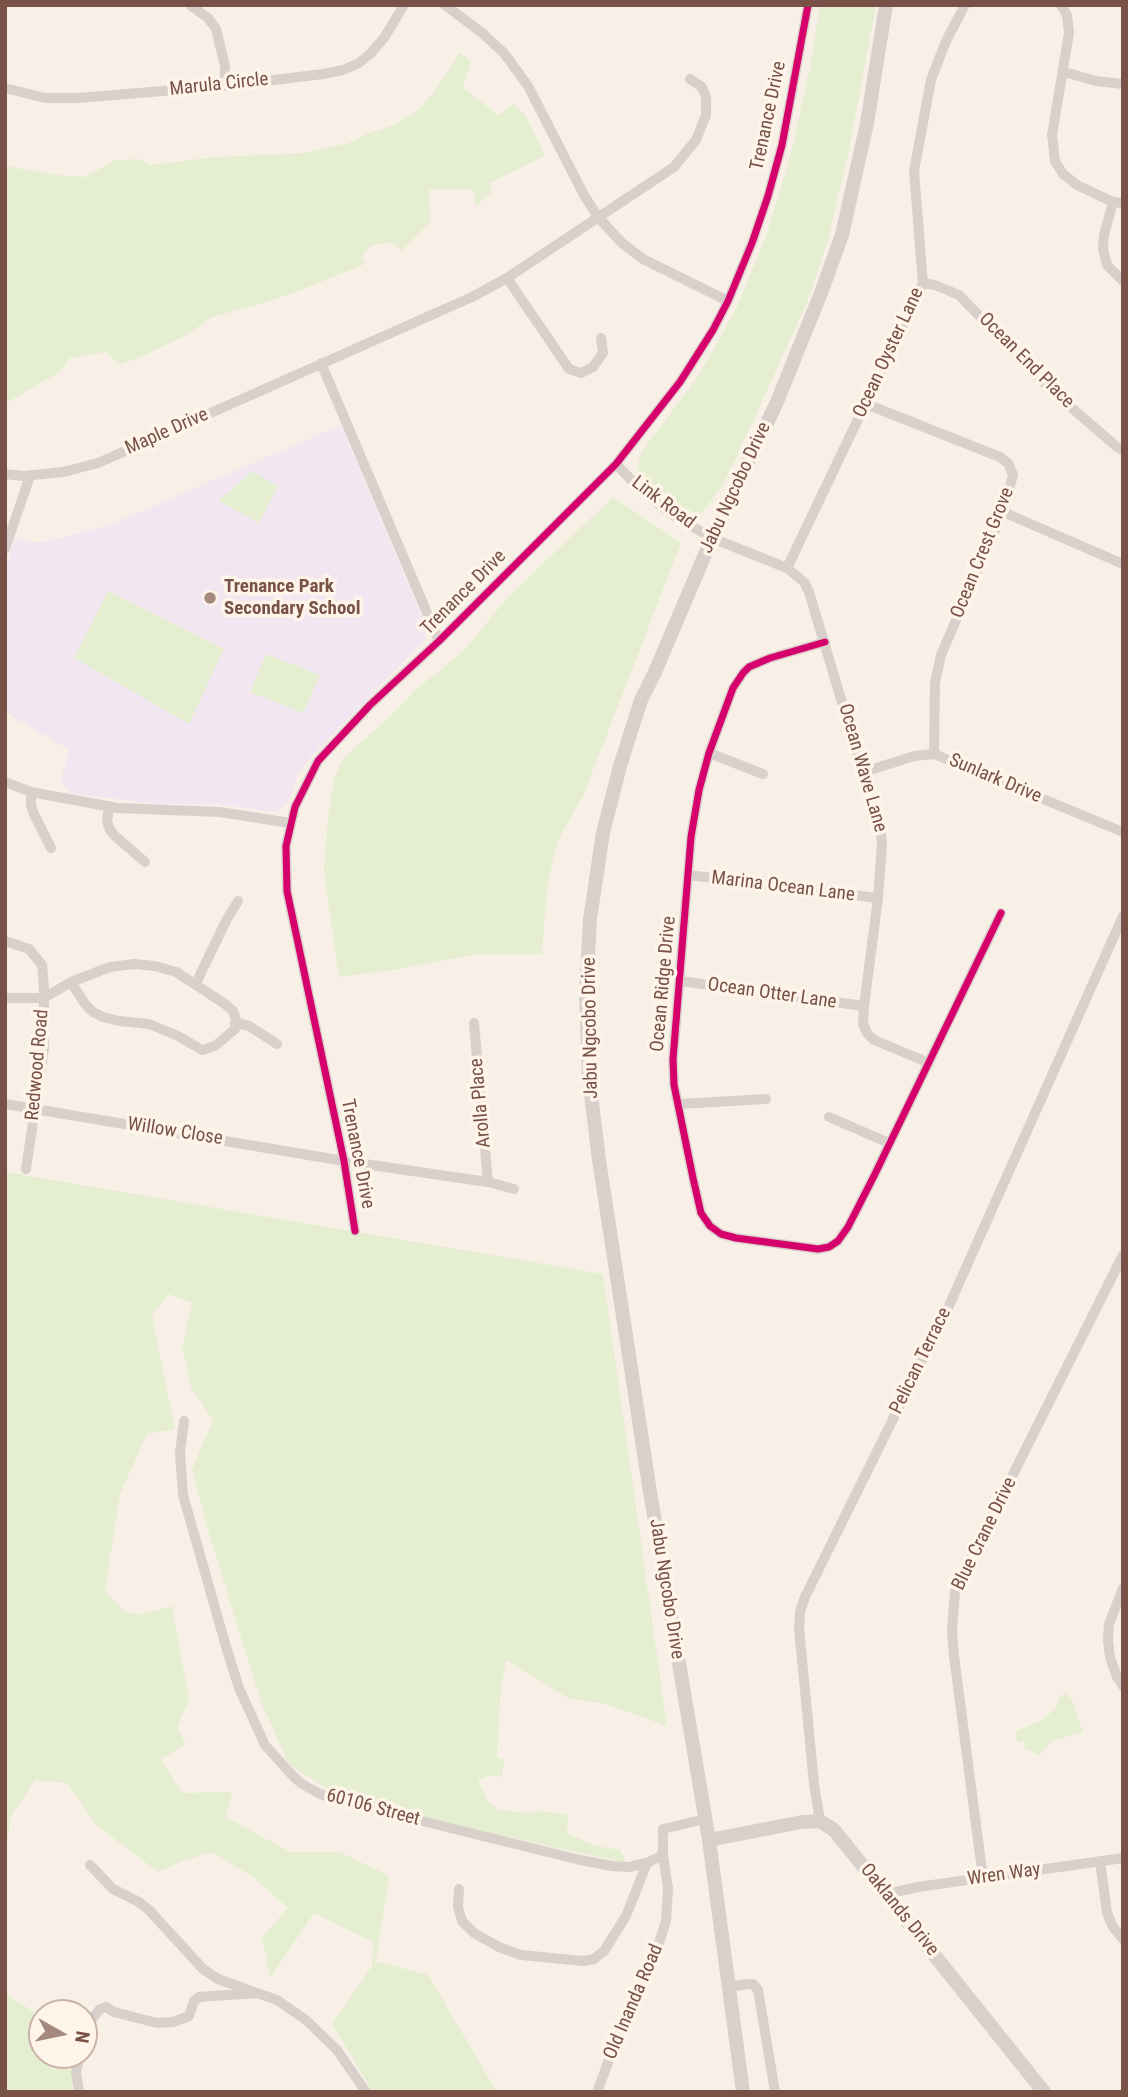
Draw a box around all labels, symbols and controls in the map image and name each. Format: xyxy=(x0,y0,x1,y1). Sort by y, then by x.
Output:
street label: Trenance Drive xyxy=(746,59,792,173)
street label: Marula Circle xyxy=(169,68,269,102)
street label: Ocean Oyster Lane xyxy=(849,284,929,422)
street label: Ocean End Place xyxy=(973,308,1079,414)
street label: Maple Drive xyxy=(122,404,212,460)
street label: Jabu Ngcobo Drive xyxy=(696,419,776,557)
street label: Link Road xyxy=(627,472,699,534)
street label: Ocean Crest Grove xyxy=(946,484,1020,622)
street label: Trenance Drive xyxy=(417,546,511,640)
place label: Trenance Park Secondary School xyxy=(224,576,361,620)
marker: Trenance Park Secondary School xyxy=(202,590,218,606)
street label: Ocean Wave Lane xyxy=(833,701,891,835)
street label: Sunlark Drive xyxy=(945,749,1045,809)
street label: Marina Ocean Lane xyxy=(710,867,856,907)
street label: Ocean Ridge Drive xyxy=(647,915,681,1053)
street label: Jabu Ngcobo Drive xyxy=(578,957,604,1099)
street label: Ocean Otter Lane xyxy=(706,974,838,1014)
street label: Redwood Road xyxy=(22,1008,54,1122)
street label: Arolla Place xyxy=(466,1057,496,1149)
street label: Trenance Drive xyxy=(335,1097,379,1211)
street label: Willow Close xyxy=(126,1113,224,1151)
street label: Pelican Terrace xyxy=(885,1304,957,1418)
street label: Blue Crane Drive xyxy=(948,1474,1022,1594)
street label: Jabu Ngcobo Drive xyxy=(644,1517,688,1661)
street label: 60106 Street xyxy=(324,1785,422,1831)
street label: Oaklands Drive xyxy=(855,1859,943,1961)
street label: Wren Way xyxy=(966,1859,1042,1891)
street label: Old Inanda Road xyxy=(600,1941,668,2063)
north arrow xyxy=(28,1999,98,2069)
text: N xyxy=(70,2029,95,2045)

